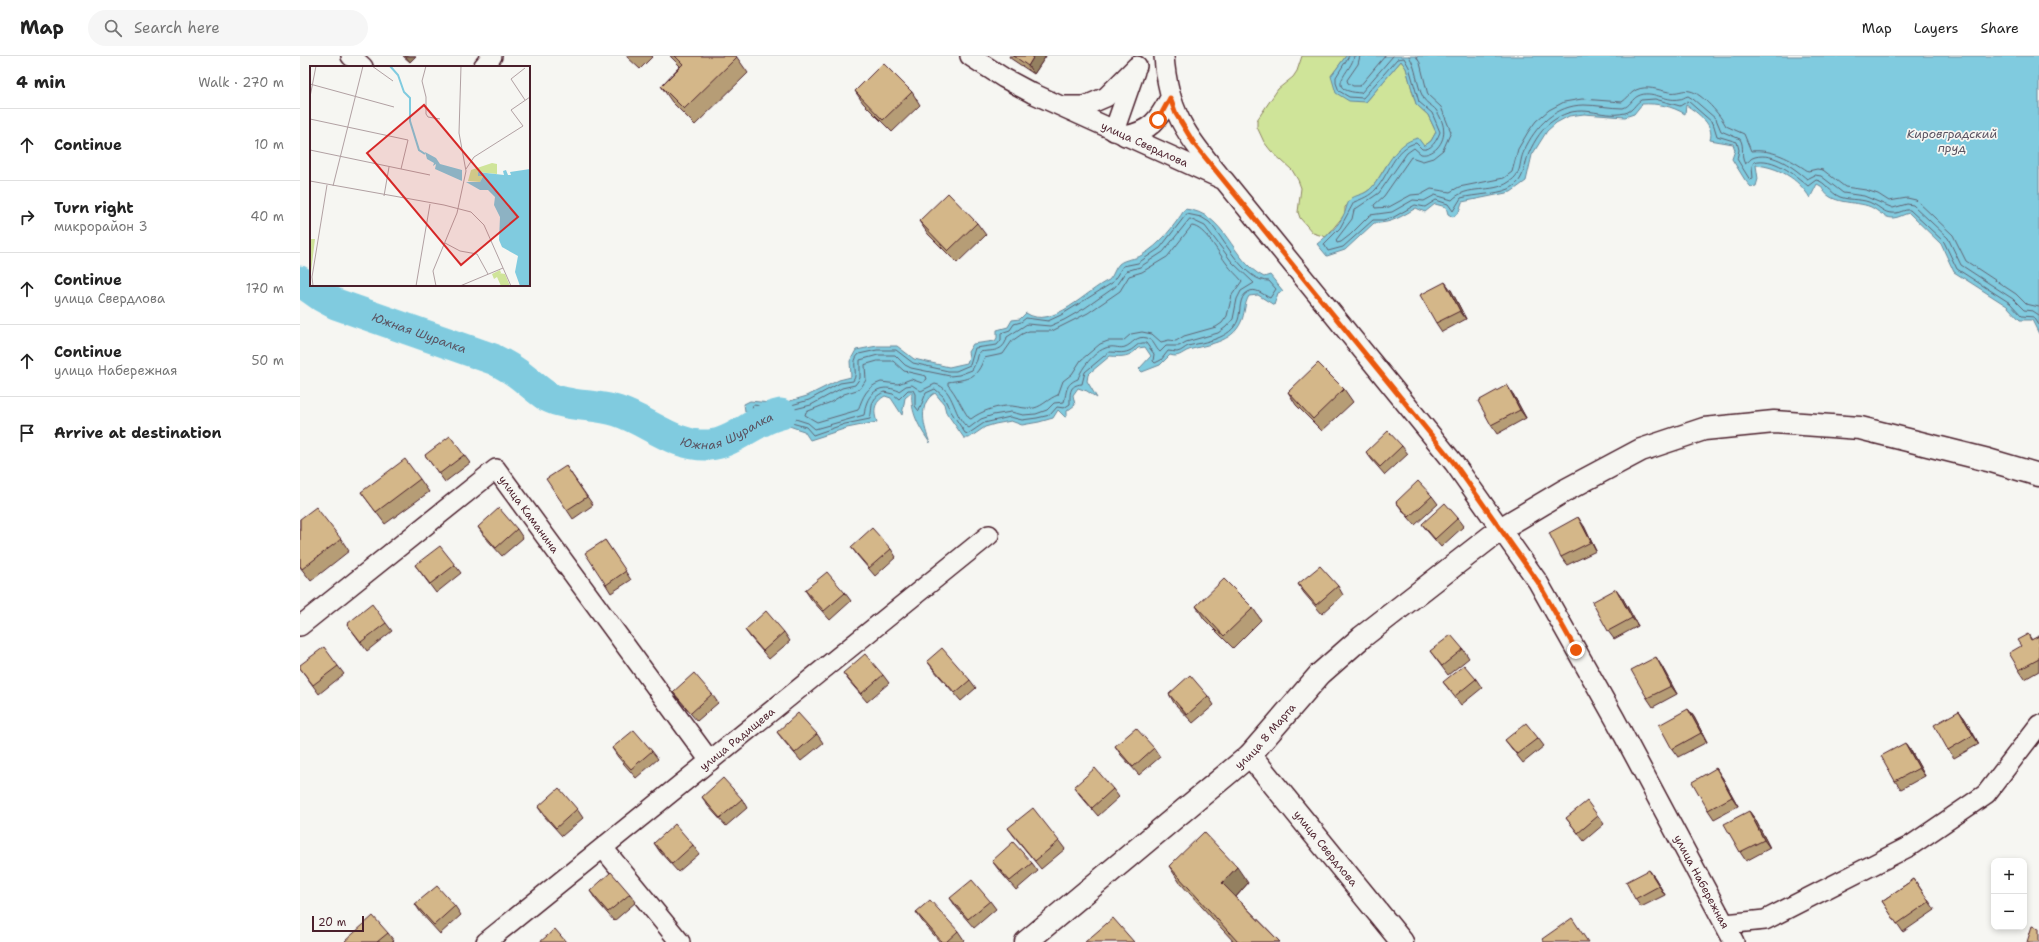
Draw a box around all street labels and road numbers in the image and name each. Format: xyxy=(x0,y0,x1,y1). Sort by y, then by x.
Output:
street label: улица Свердлова xyxy=(1099,118,1191,171)
street label: улица Каманина xyxy=(495,472,562,556)
street label: улица 8 Марта xyxy=(1232,700,1299,772)
street label: улица Радищева xyxy=(697,704,778,774)
street label: улица Свердлова xyxy=(1290,807,1361,890)
street label: улица Набережная xyxy=(1670,832,1733,932)

